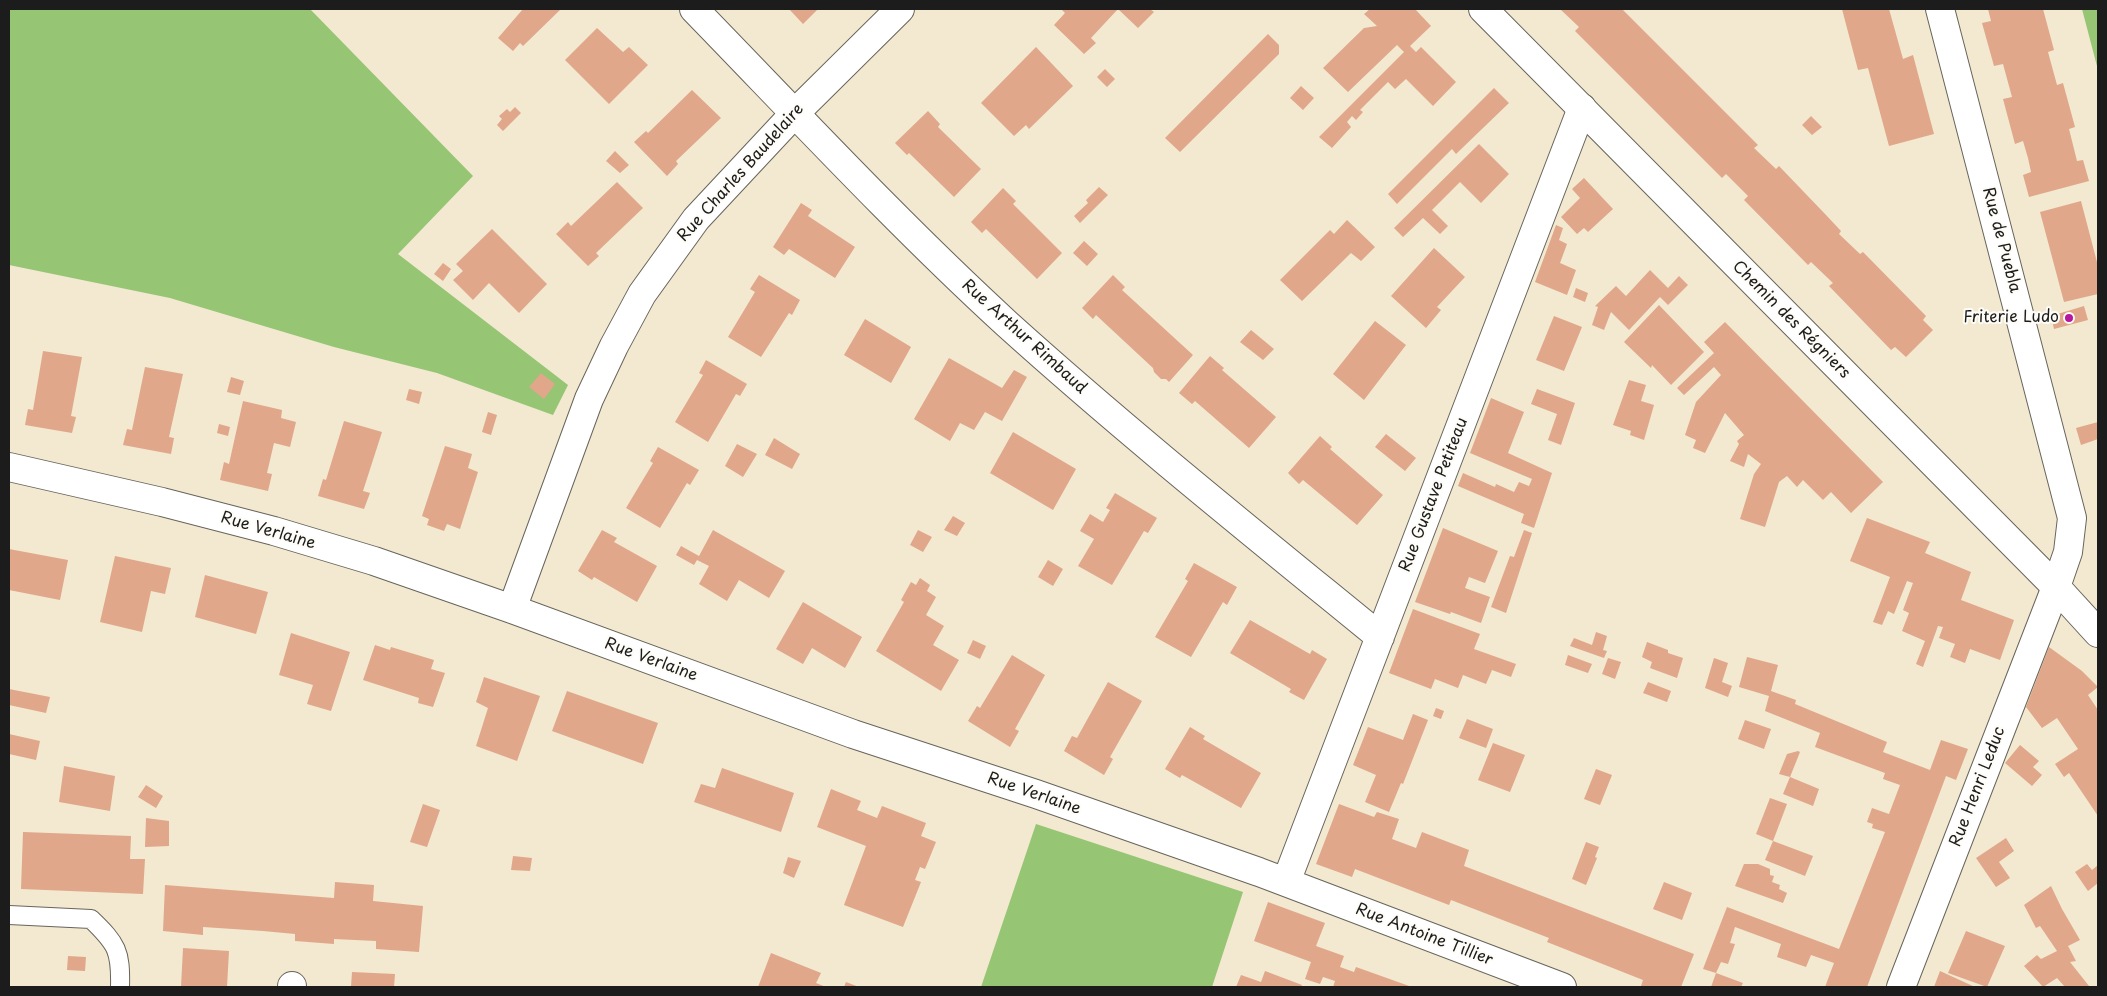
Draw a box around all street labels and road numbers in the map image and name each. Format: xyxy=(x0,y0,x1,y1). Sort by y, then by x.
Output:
street label: Rue Charles Baudelaire xyxy=(674,100,808,246)
street label: Rue de Puebla xyxy=(1978,185,2024,295)
street label: Chemin des Régniers xyxy=(1728,257,1854,383)
street label: Rue Arthur Rimbaud xyxy=(958,276,1090,398)
street label: Rue Gustave Petiteau xyxy=(1396,415,1472,575)
street label: Rue Verlaine xyxy=(218,508,318,554)
street label: Rue Verlaine xyxy=(602,634,700,686)
street label: Rue Henri Leduc xyxy=(1946,724,2010,850)
street label: Rue Verlaine xyxy=(985,769,1083,819)
street label: Rue Antoine Tillier xyxy=(1353,900,1495,970)

